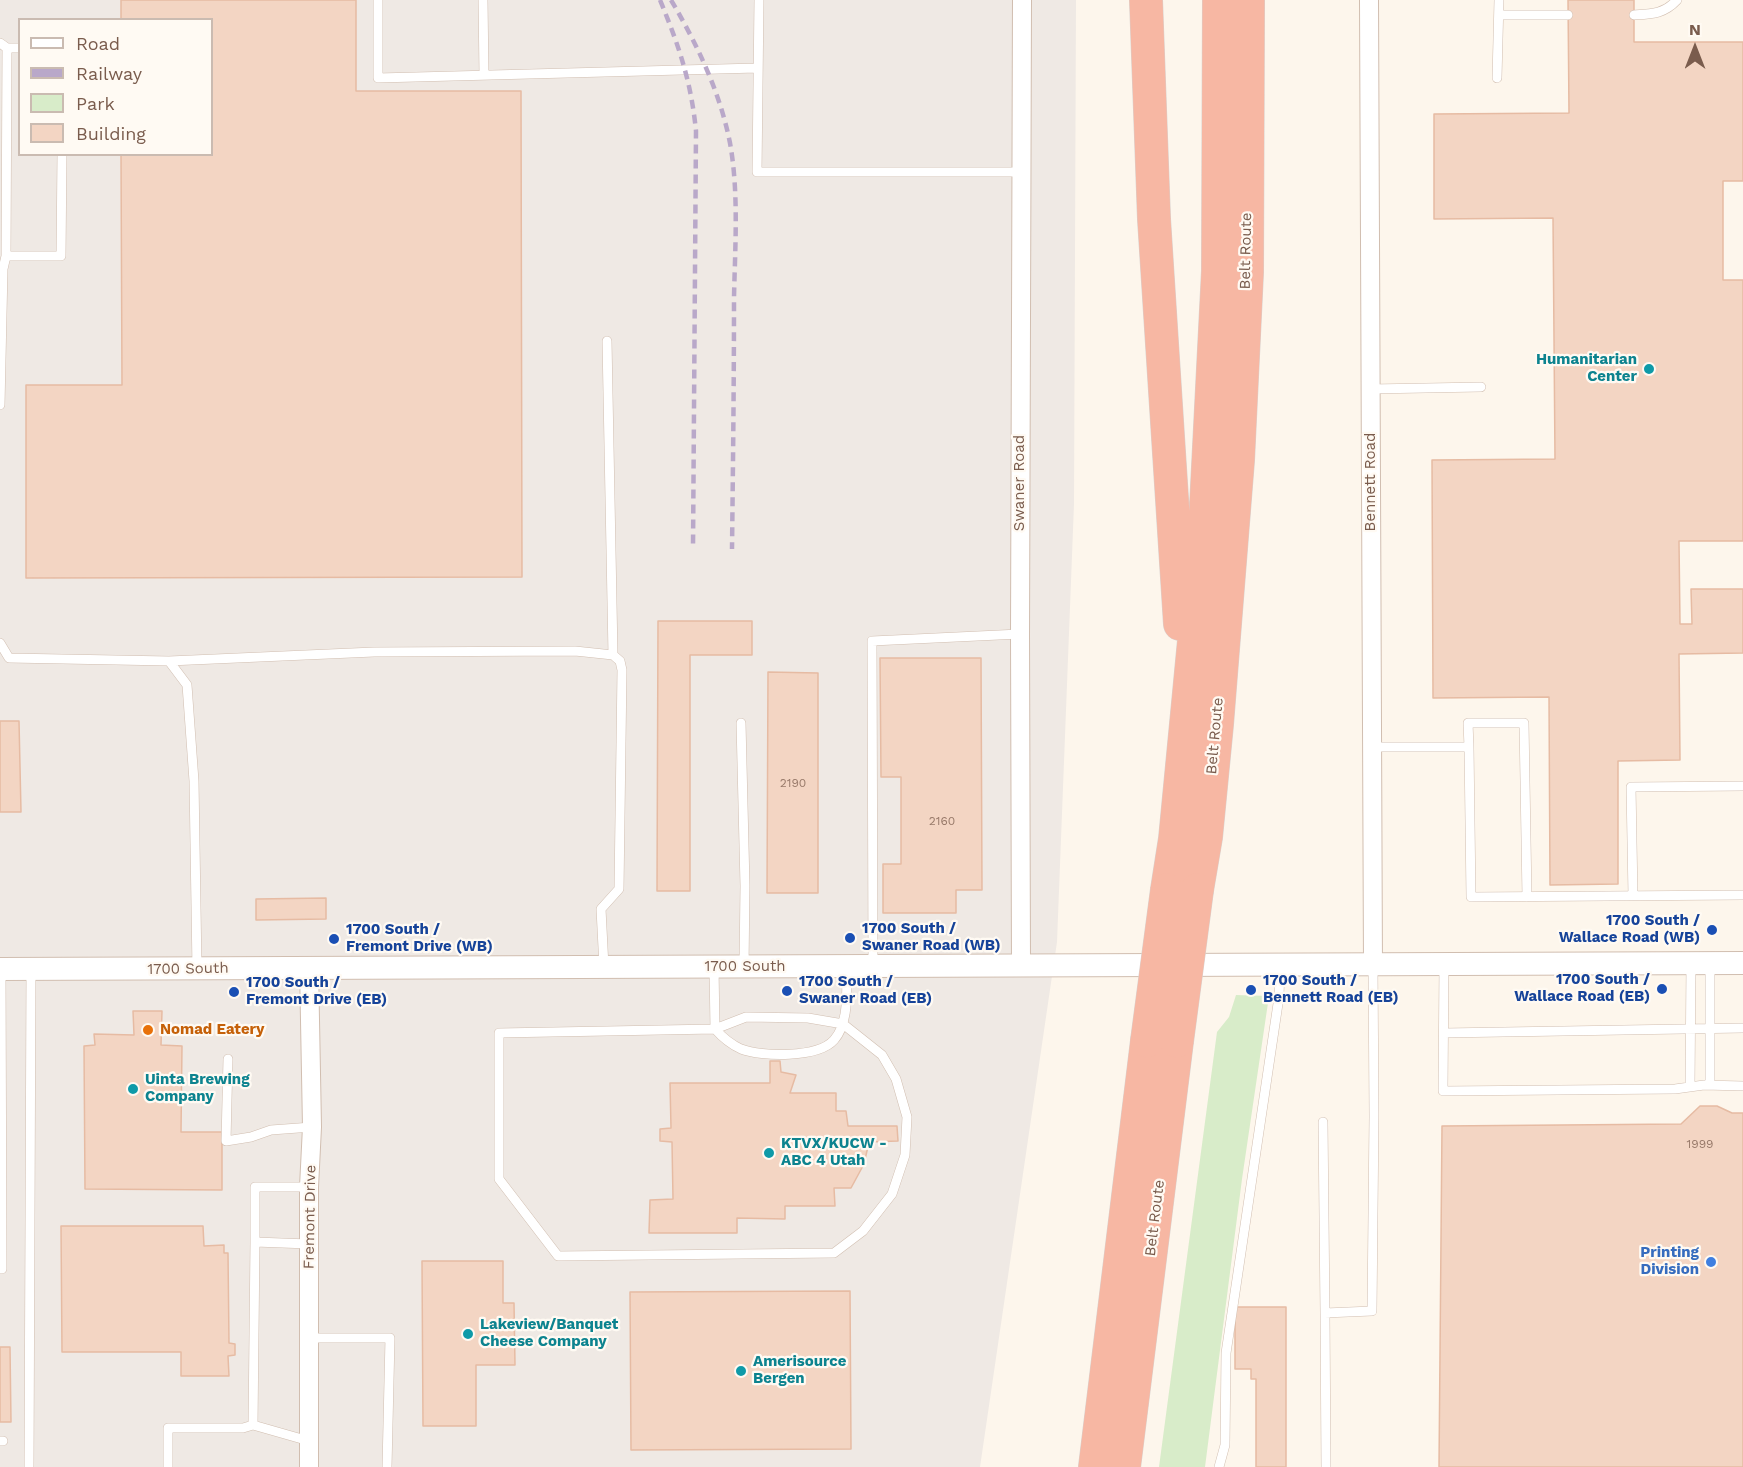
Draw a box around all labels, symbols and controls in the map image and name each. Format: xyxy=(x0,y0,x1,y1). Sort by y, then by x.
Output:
legend xyxy=(18,18,213,156)
north arrow xyxy=(1665,18,1725,78)
text: N xyxy=(1689,20,1701,39)
text: Road xyxy=(76,33,120,54)
text: Railway xyxy=(76,63,142,84)
text: Park xyxy=(76,93,115,114)
text: Building xyxy=(76,123,146,144)
street label: Belt Route xyxy=(1236,212,1256,290)
place label: Humanitarian Center xyxy=(1536,351,1637,386)
marker: Humanitarian Center xyxy=(1642,362,1656,376)
street label: Bennett Road xyxy=(1362,433,1380,531)
street label: Swaner Road xyxy=(1011,435,1029,531)
street label: Belt Route xyxy=(1203,697,1227,775)
house number: 2190 xyxy=(780,776,806,790)
house number: 2160 xyxy=(929,814,955,828)
place label: 1700 South / Wallace Road (WB) xyxy=(1559,912,1700,947)
place label: 1700 South / Swaner Road (WB) xyxy=(862,920,1001,955)
place label: 1700 South / Fremont Drive (WB) xyxy=(346,921,493,956)
marker: 1700 South / Wallace Road (WB) xyxy=(1705,923,1719,937)
marker: 1700 South / Swaner Road (WB) xyxy=(843,931,857,945)
marker: 1700 South / Fremont Drive (WB) xyxy=(327,932,341,946)
street label: 1700 South xyxy=(704,958,786,976)
street label: 1700 South xyxy=(147,959,229,979)
place label: 1700 South / Wallace Road (EB) xyxy=(1514,971,1650,1006)
place label: 1700 South / Bennett Road (EB) xyxy=(1263,972,1399,1007)
place label: 1700 South / Swaner Road (EB) xyxy=(799,973,932,1008)
place label: 1700 South / Fremont Drive (EB) xyxy=(246,974,387,1009)
marker: 1700 South / Wallace Road (EB) xyxy=(1655,982,1669,996)
marker: 1700 South / Bennett Road (EB) xyxy=(1244,983,1258,997)
marker: 1700 South / Swaner Road (EB) xyxy=(780,984,794,998)
marker: 1700 South / Fremont Drive (EB) xyxy=(227,985,241,999)
place label: Nomad Eatery xyxy=(160,1021,264,1039)
marker: Nomad Eatery xyxy=(141,1023,155,1037)
place label: Uinta Brewing Company xyxy=(145,1071,250,1106)
marker: Uinta Brewing Company xyxy=(126,1082,140,1096)
place label: KTVX/KUCW - ABC 4 Utah xyxy=(781,1135,887,1170)
house number: 1999 xyxy=(1687,1137,1713,1151)
marker: KTVX/KUCW - ABC 4 Utah xyxy=(762,1146,776,1160)
street label: Fremont Drive xyxy=(300,1165,320,1269)
street label: Belt Route xyxy=(1141,1179,1169,1257)
place label: Printing Division xyxy=(1640,1244,1699,1279)
marker: Printing Division xyxy=(1704,1255,1718,1269)
place label: Lakeview/Banquet Cheese Company xyxy=(480,1316,618,1351)
marker: Lakeview/Banquet Cheese Company xyxy=(461,1327,475,1341)
place label: Amerisource Bergen xyxy=(753,1353,847,1388)
marker: Amerisource Bergen xyxy=(734,1364,748,1378)

